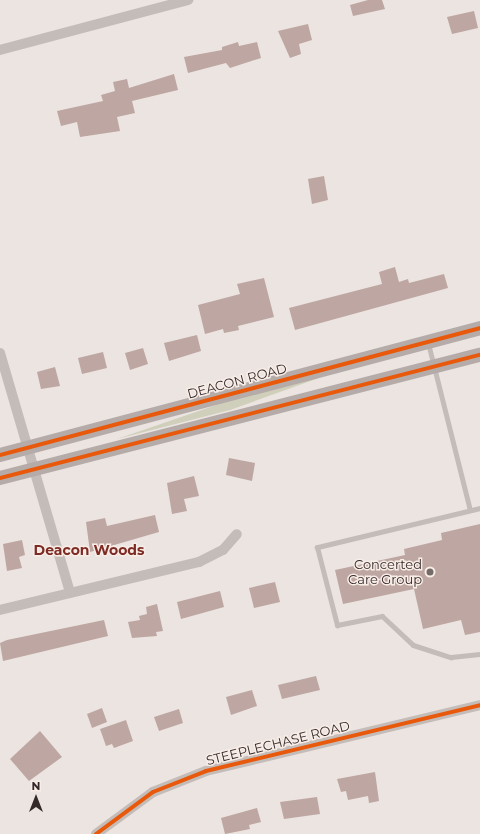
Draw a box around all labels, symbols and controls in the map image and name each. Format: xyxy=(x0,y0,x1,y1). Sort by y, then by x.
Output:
street label: DEACON ROAD xyxy=(185,360,289,402)
district label: Deacon Woods xyxy=(34,542,144,558)
place label: Concerted Care Group xyxy=(348,557,422,588)
marker: Concerted Care Group xyxy=(425,567,435,577)
street label: STEEPLECHASE ROAD xyxy=(204,718,352,768)
north arrow xyxy=(16,778,56,818)
text: N xyxy=(32,779,40,793)

